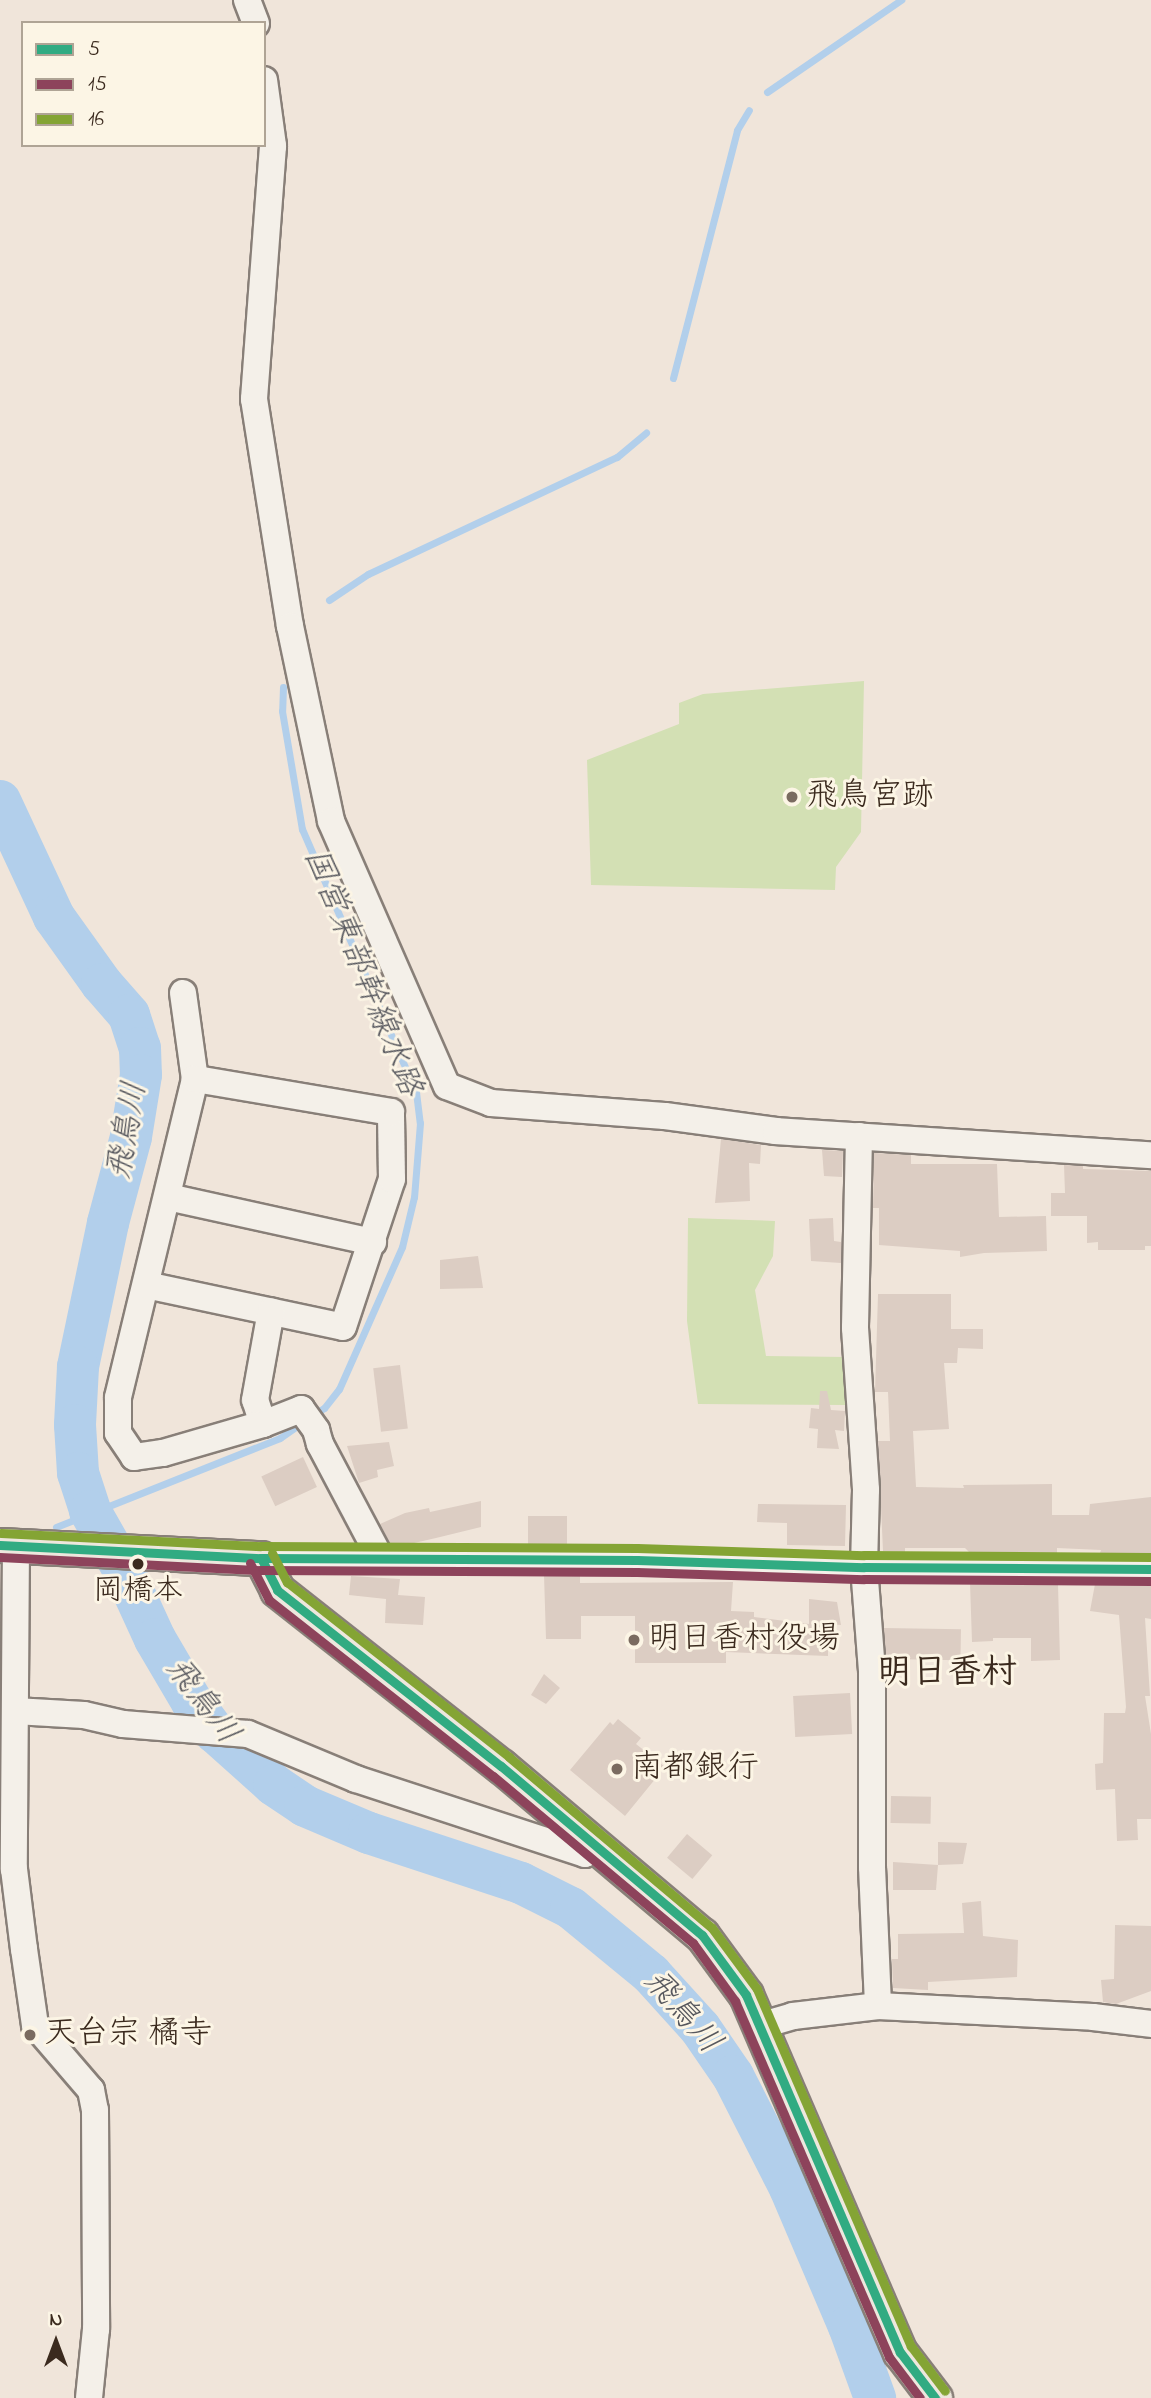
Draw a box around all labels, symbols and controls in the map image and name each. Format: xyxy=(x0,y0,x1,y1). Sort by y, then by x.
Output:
legend xyxy=(21,21,266,147)
text: 5 xyxy=(88,35,100,65)
text: 15 xyxy=(88,70,107,100)
text: 16 xyxy=(88,105,104,135)
place label: 飛鳥宮跡 xyxy=(806,778,934,816)
marker: 飛鳥宮跡 xyxy=(784,789,800,805)
water label: 国営東部幹線水路 xyxy=(293,843,429,1103)
water label: 飛鳥川 xyxy=(101,1079,157,1183)
marker: 岡橋本 xyxy=(131,1557,145,1571)
place label: 岡橋本 xyxy=(93,1574,183,1610)
place label: 明日香村役場 xyxy=(648,1621,840,1659)
marker: 明日香村役場 xyxy=(626,1632,642,1648)
water label: 飛鳥川 xyxy=(155,1651,247,1753)
district label: 明日香村 xyxy=(877,1653,1017,1695)
place label: 南都銀行 xyxy=(631,1750,759,1788)
marker: 南都銀行 xyxy=(609,1761,625,1777)
water label: 飛鳥川 xyxy=(634,1963,728,2063)
place label: 天台宗 橘寺 xyxy=(44,2016,212,2054)
marker: 天台宗 橘寺 xyxy=(22,2027,38,2043)
north arrow xyxy=(21,2307,91,2377)
text: N xyxy=(50,2307,62,2334)

